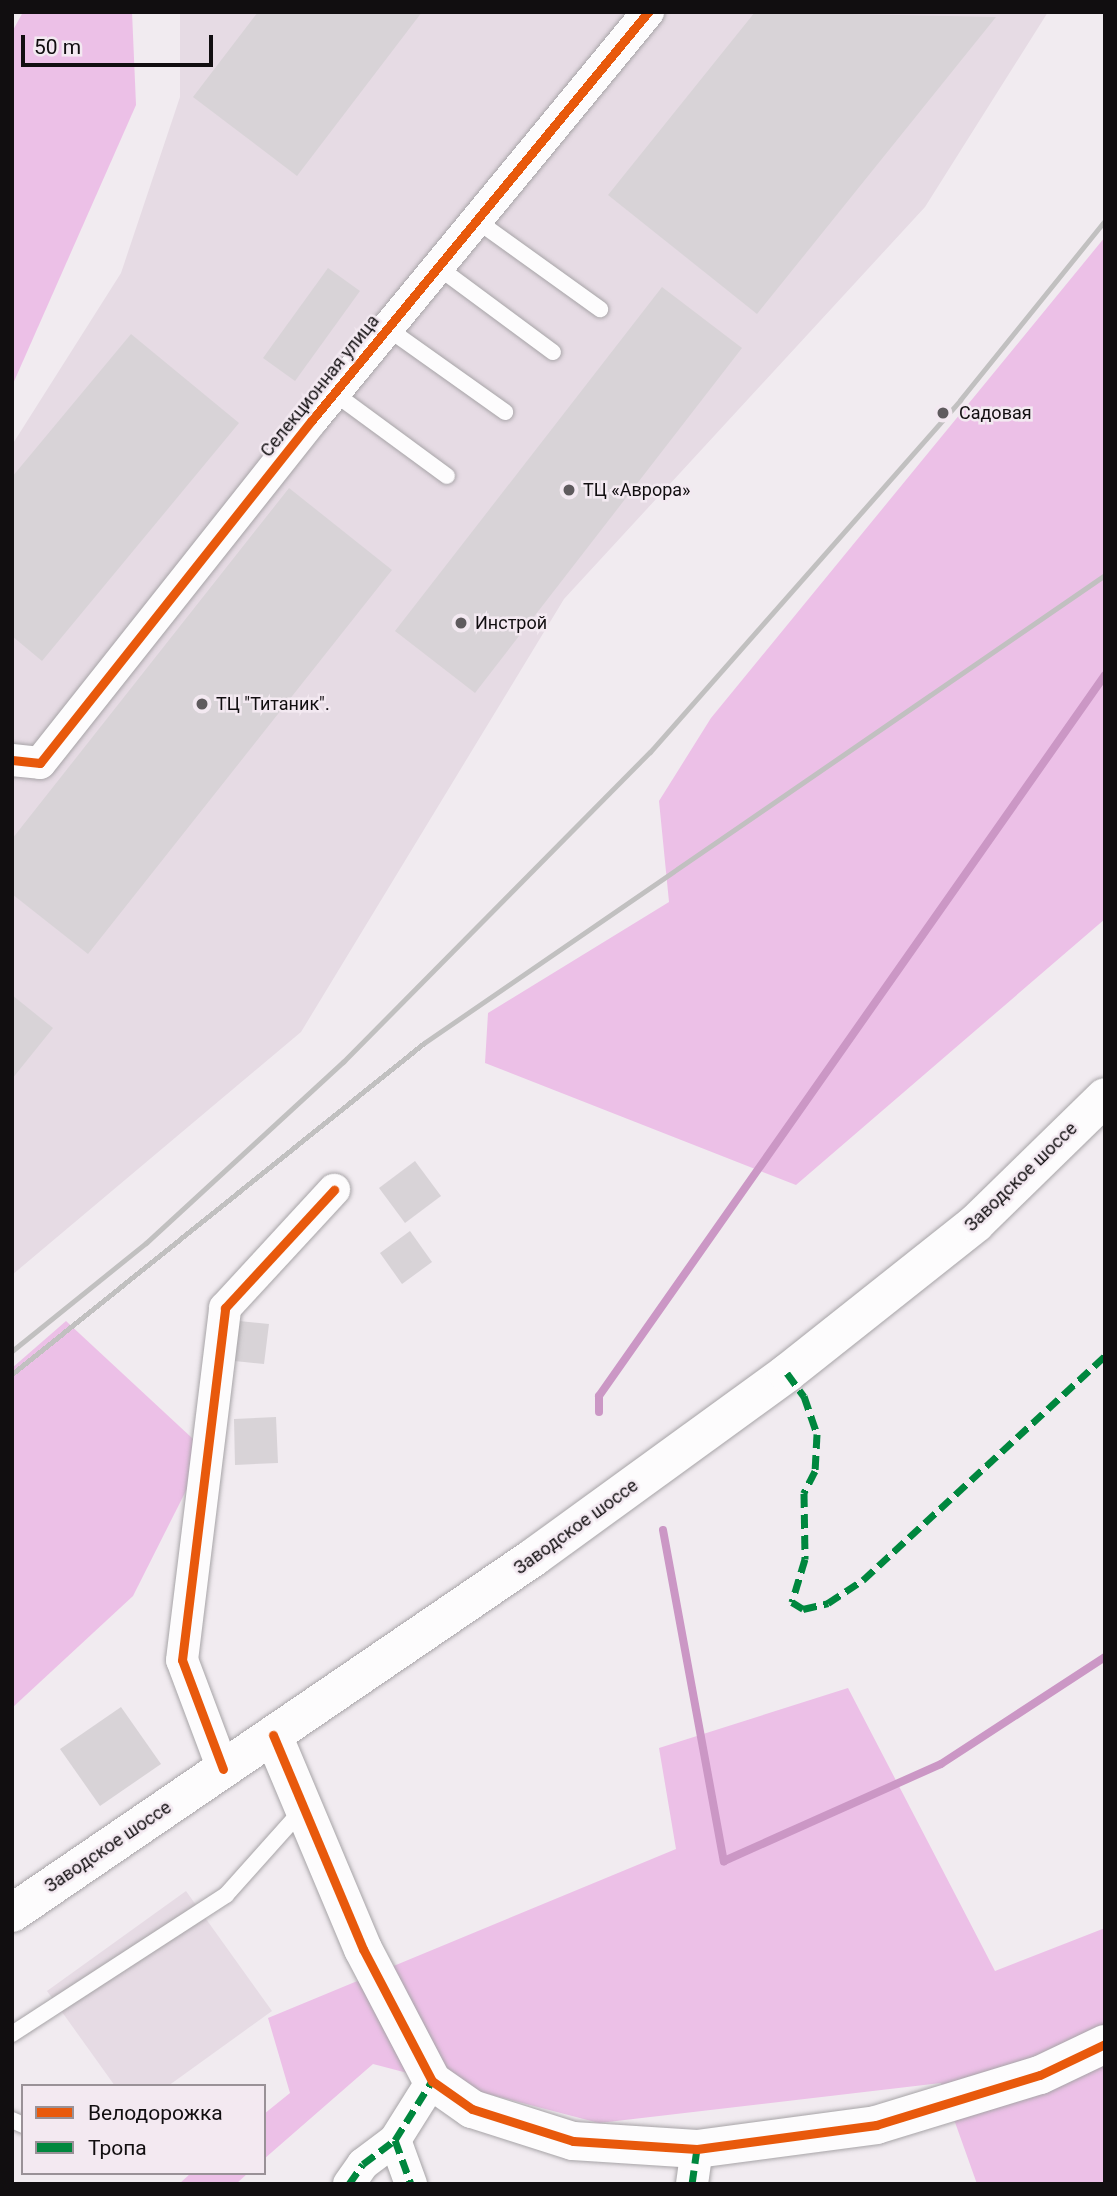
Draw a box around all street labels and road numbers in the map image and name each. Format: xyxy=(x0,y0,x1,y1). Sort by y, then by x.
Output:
street label: Селекционная улица xyxy=(256,311,384,461)
street label: Заводское шоссе xyxy=(960,1118,1082,1236)
street label: Заводское шоссе xyxy=(510,1475,642,1579)
street label: Заводское шоссе xyxy=(41,1797,175,1897)

